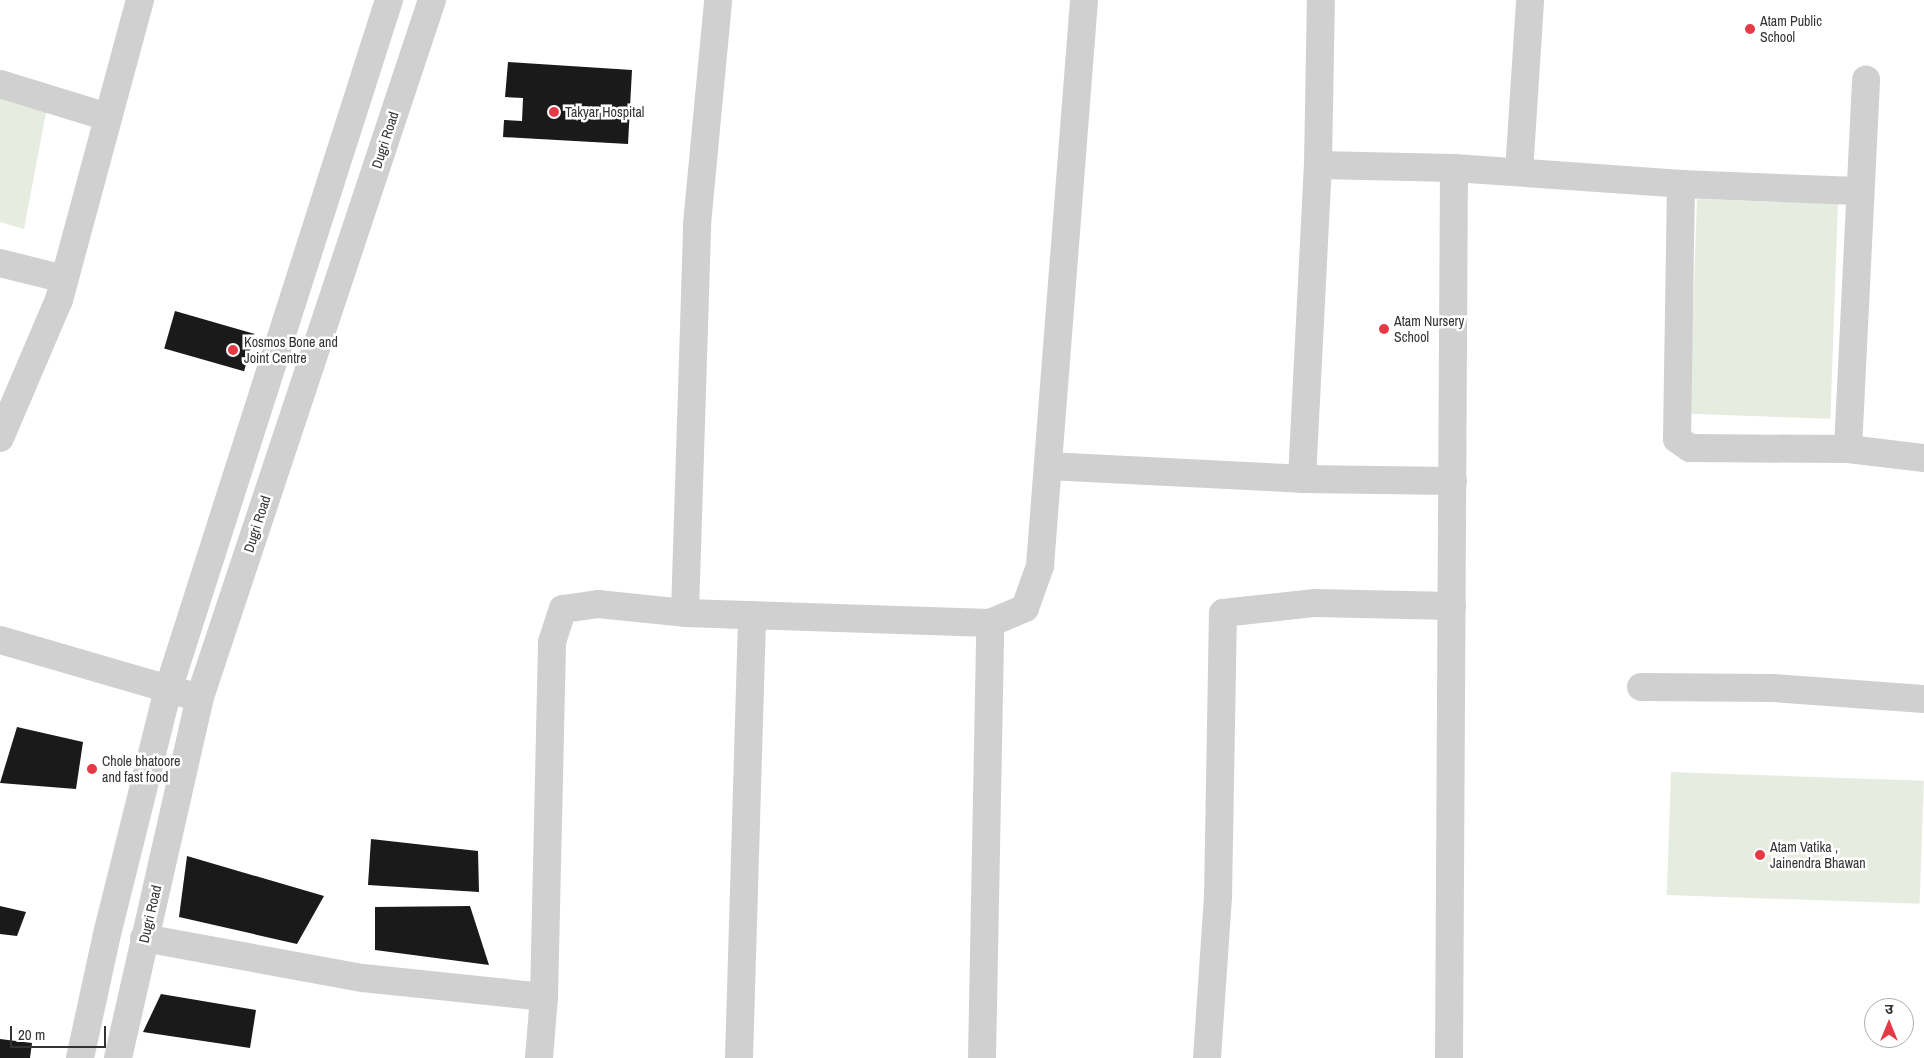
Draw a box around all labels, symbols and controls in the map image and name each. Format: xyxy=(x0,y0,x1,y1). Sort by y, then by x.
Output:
place label: Atam Public School xyxy=(1760,13,1822,46)
marker: Atam Public School xyxy=(1744,23,1756,35)
place label: Takyar Hospital xyxy=(565,104,644,120)
marker: Takyar Hospital xyxy=(547,105,561,119)
street label: Dugri Road xyxy=(368,109,402,171)
place label: Atam Nursery School xyxy=(1394,313,1464,346)
marker: Atam Nursery School xyxy=(1378,323,1390,335)
place label: Kosmos Bone and Joint Centre xyxy=(244,334,338,367)
marker: Kosmos Bone and Joint Centre xyxy=(226,343,240,357)
street label: Dugri Road xyxy=(240,493,274,555)
place label: Chole bhatoore and fast food xyxy=(102,753,180,786)
marker: Chole bhatoore and fast food xyxy=(86,763,98,775)
place label: Atam Vatika , Jainendra Bhawan xyxy=(1770,839,1866,872)
marker: Atam Vatika , Jainendra Bhawan xyxy=(1754,849,1766,861)
street label: Dugri Road xyxy=(135,884,165,944)
north arrow xyxy=(1864,998,1914,1048)
text: उ xyxy=(1885,1000,1893,1018)
scale bar xyxy=(12,1016,109,1048)
text: 20 m xyxy=(18,1024,45,1045)

